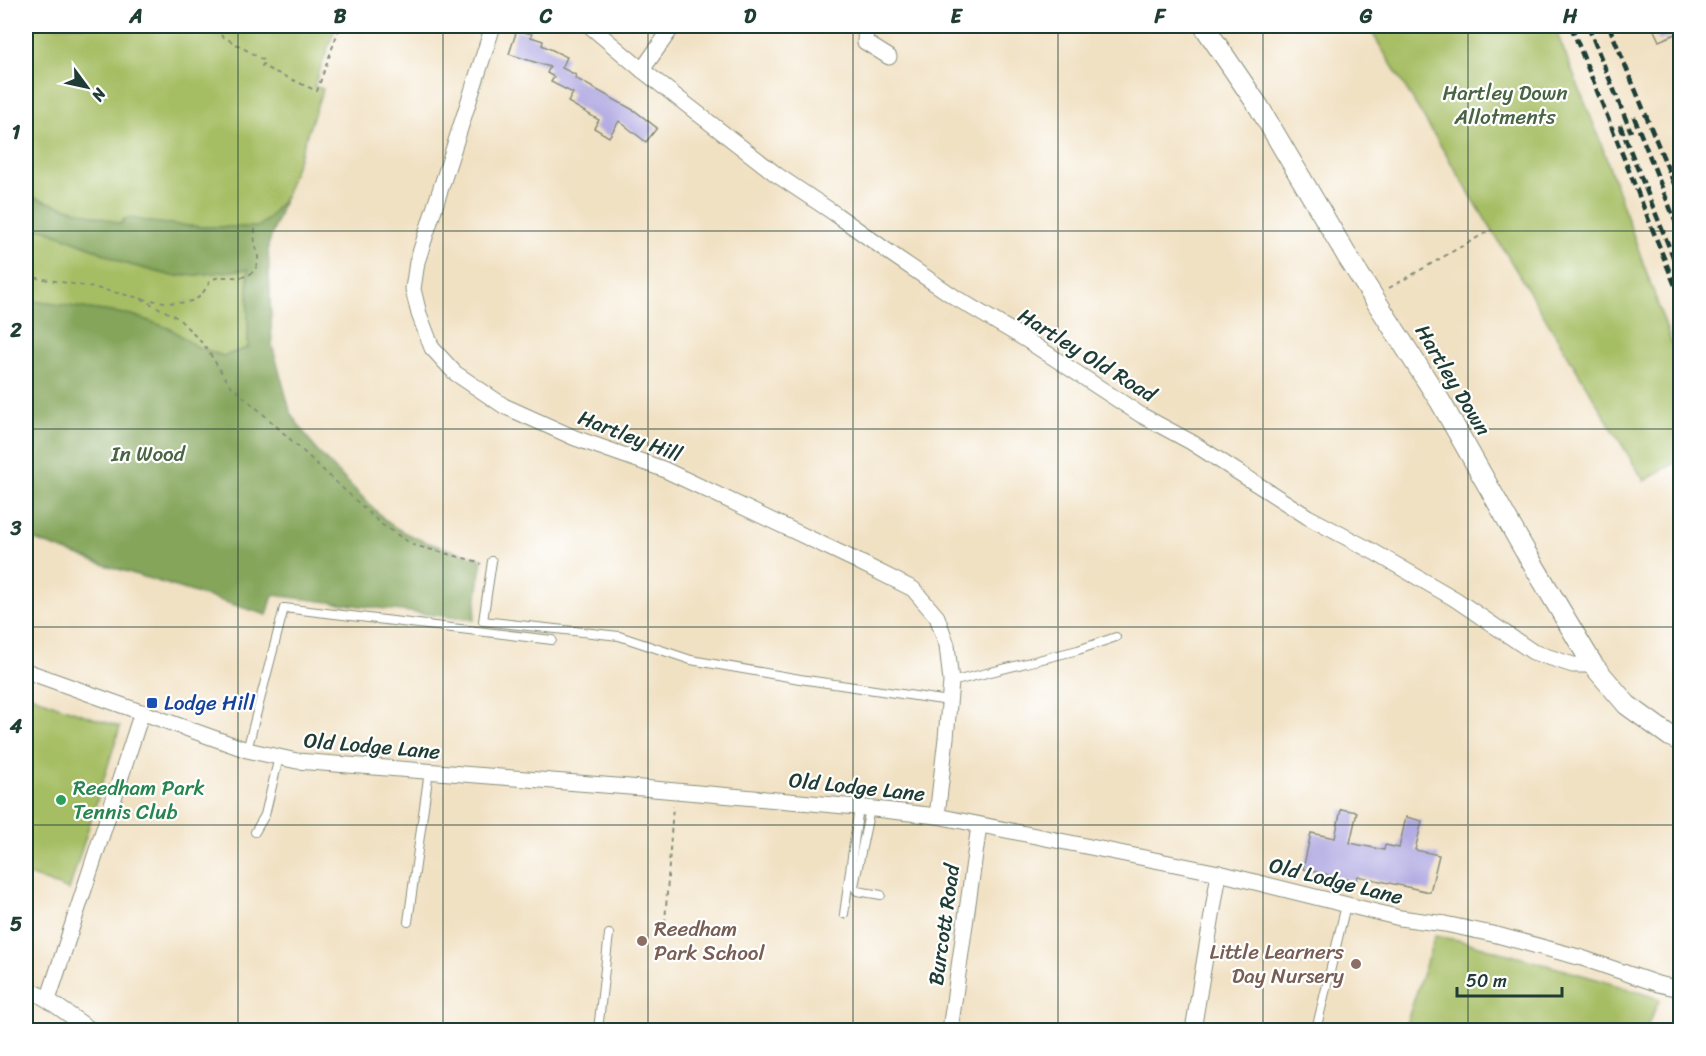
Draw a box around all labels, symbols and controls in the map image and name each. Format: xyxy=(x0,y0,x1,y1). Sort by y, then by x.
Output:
text: A xyxy=(128,0,143,34)
text: B xyxy=(334,0,347,34)
text: C xyxy=(539,0,553,34)
text: D xyxy=(744,0,757,34)
text: E xyxy=(950,0,963,34)
text: F xyxy=(1154,0,1167,34)
text: G xyxy=(1359,0,1373,34)
text: H xyxy=(1562,0,1578,34)
north arrow xyxy=(57,57,117,117)
park label: Hartley Down Allotments xyxy=(1442,74,1568,136)
text: N xyxy=(83,82,115,108)
text: 1 xyxy=(12,115,21,150)
street label: Hartley Old Road xyxy=(1010,297,1165,414)
text: 2 xyxy=(9,313,22,348)
street label: Hartley Down xyxy=(1404,317,1502,443)
street label: Hartley Hill xyxy=(572,399,689,474)
park label: In Wood xyxy=(110,435,187,473)
text: 3 xyxy=(10,511,22,546)
place label: Lodge Hill xyxy=(164,684,256,722)
marker: Lodge Hill xyxy=(145,696,159,710)
text: 4 xyxy=(9,709,23,744)
street label: Old Lodge Lane xyxy=(302,721,442,771)
street label: Old Lodge Lane xyxy=(787,761,927,813)
place label: Reedham Park Tennis Club xyxy=(73,769,205,831)
marker: Reedham Park Tennis Club xyxy=(54,793,68,807)
street label: Old Lodge Lane xyxy=(1265,846,1407,916)
street label: Burcott Road xyxy=(917,860,972,988)
text: 5 xyxy=(10,907,22,942)
place label: Reedham Park School xyxy=(654,910,766,972)
place label: Little Learners Day Nursery xyxy=(1209,933,1344,995)
marker: Reedham Park School xyxy=(635,934,649,948)
marker: Little Learners Day Nursery xyxy=(1349,957,1363,971)
scale bar xyxy=(1457,960,1562,998)
text: 50 m xyxy=(1466,965,1507,997)

